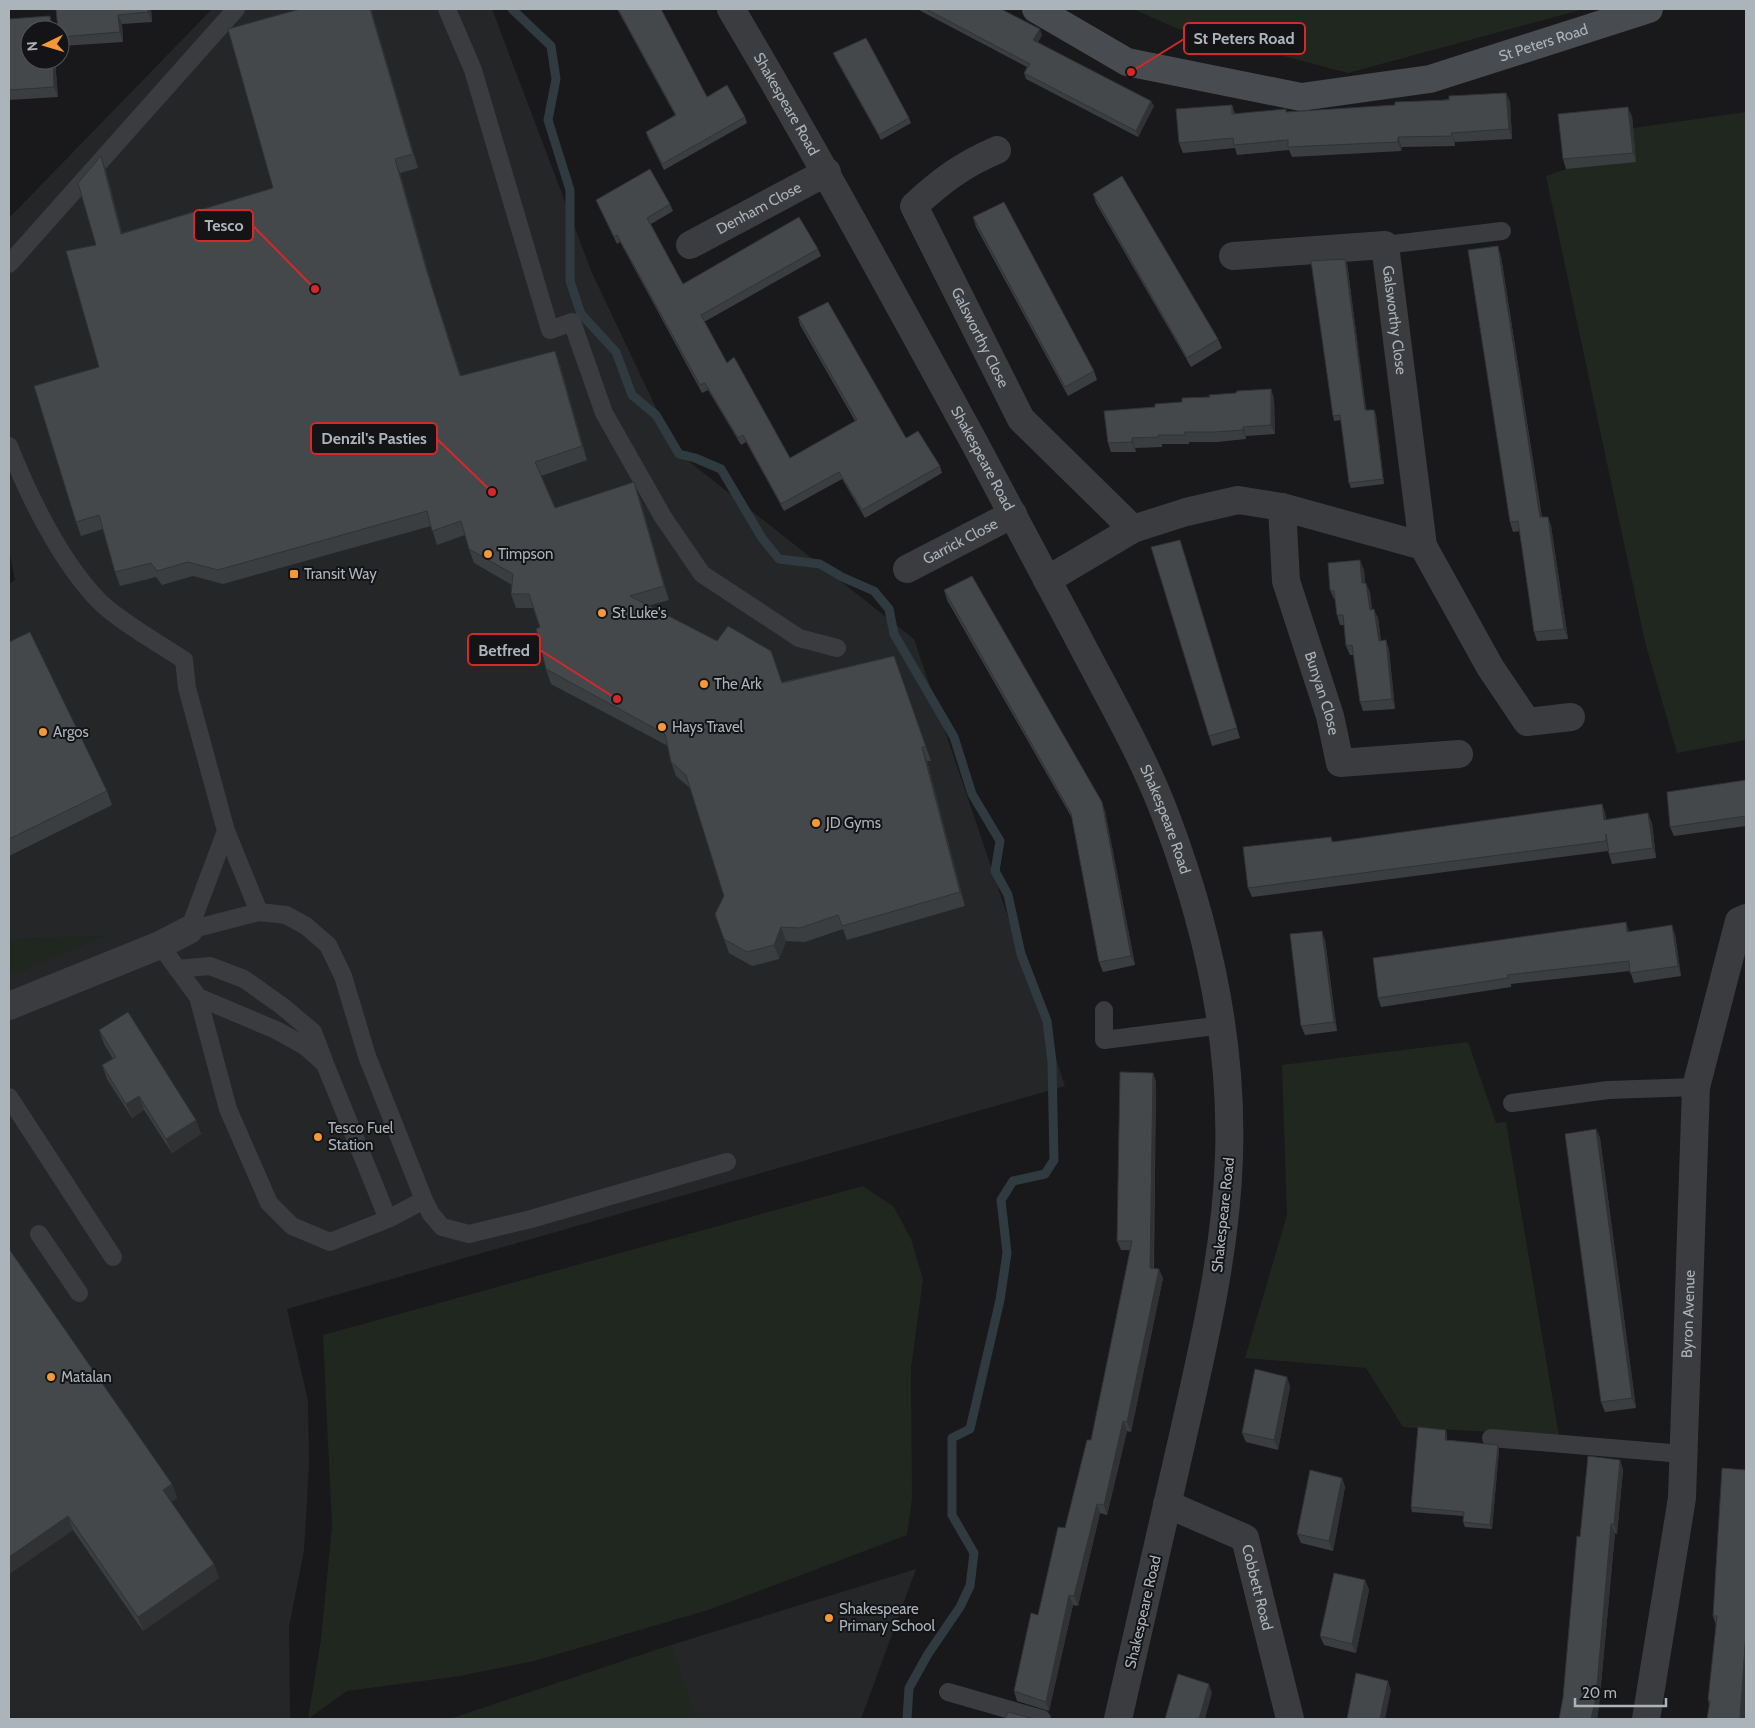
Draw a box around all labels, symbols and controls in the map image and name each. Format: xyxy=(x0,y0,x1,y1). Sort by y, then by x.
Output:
north arrow xyxy=(20,20,70,70)
street label: St Peters Road xyxy=(1496,20,1590,65)
callout: St Peters Road xyxy=(1184,23,1305,54)
text: St Peters Road xyxy=(1193,29,1295,48)
text: N xyxy=(23,40,41,52)
street label: Shakespeare Road xyxy=(750,49,823,159)
street label: Denham Close xyxy=(713,178,805,238)
callout: Tesco xyxy=(194,210,253,241)
text: Tesco xyxy=(204,216,244,235)
street label: Galsworthy Close xyxy=(1379,264,1410,376)
street label: Galsworthy Close xyxy=(947,285,1013,391)
street label: Shakespeare Road xyxy=(947,403,1018,514)
callout: Denzil's Pasties xyxy=(311,423,437,454)
text: Denzil's Pasties xyxy=(321,429,427,448)
street label: Garrick Close xyxy=(920,514,1001,568)
place label: Timpson xyxy=(498,545,553,563)
marker: Timpson xyxy=(482,548,494,560)
place label: Transit Way xyxy=(304,565,377,583)
marker: Transit Way xyxy=(288,568,300,580)
place label: St Luke's xyxy=(612,604,667,622)
marker: St Luke's xyxy=(596,607,608,619)
callout: Betfred xyxy=(468,634,540,665)
text: Betfred xyxy=(478,641,530,660)
street label: Bunyan Close xyxy=(1301,649,1343,737)
place label: The Ark xyxy=(714,675,762,693)
marker: The Ark xyxy=(698,678,710,690)
place label: Hays Travel xyxy=(672,718,744,736)
marker: Hays Travel xyxy=(656,721,668,733)
place label: Argos xyxy=(53,723,89,741)
marker: Argos xyxy=(37,726,49,738)
street label: Shakespeare Road xyxy=(1136,762,1194,876)
place label: JD Gyms xyxy=(825,814,881,832)
marker: JD Gyms xyxy=(810,817,822,829)
place label: Tesco Fuel Station xyxy=(328,1119,394,1154)
marker: Tesco Fuel Station xyxy=(312,1131,324,1143)
street label: Shakespeare Road xyxy=(1208,1157,1238,1273)
street label: Byron Avenue xyxy=(1678,1269,1699,1359)
place label: Matalan xyxy=(61,1368,112,1386)
marker: Matalan xyxy=(45,1371,57,1383)
street label: Cobbett Road xyxy=(1238,1543,1277,1632)
street label: Shakespeare Road xyxy=(1121,1554,1165,1670)
place label: Shakespeare Primary School xyxy=(839,1600,936,1635)
marker: Shakespeare Primary School xyxy=(823,1612,835,1624)
scale bar xyxy=(1575,1676,1666,1708)
text: 20 m xyxy=(1582,1684,1617,1702)

